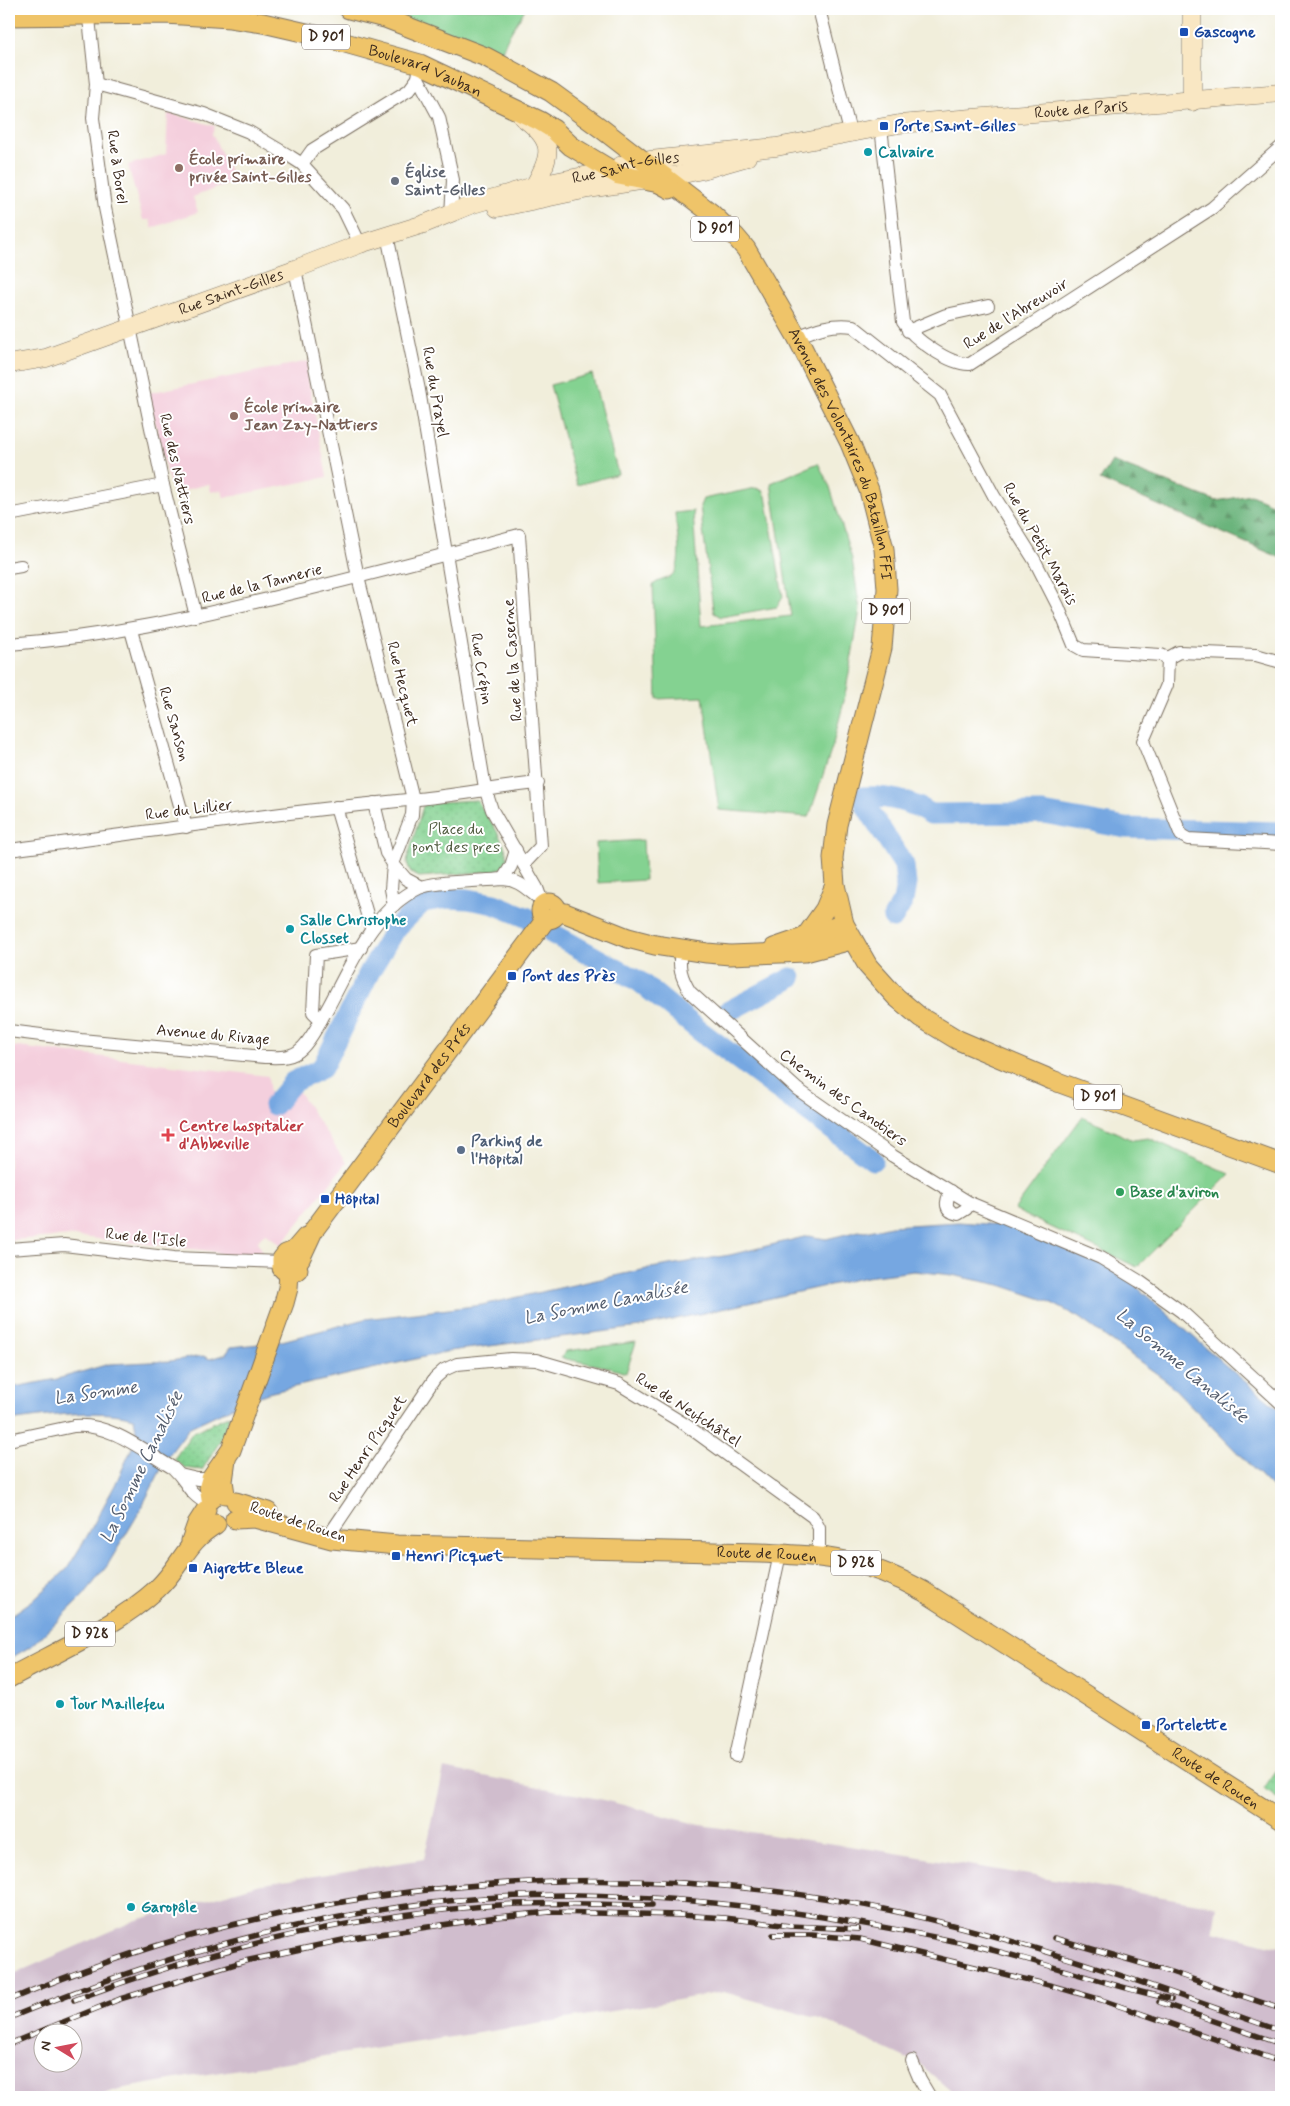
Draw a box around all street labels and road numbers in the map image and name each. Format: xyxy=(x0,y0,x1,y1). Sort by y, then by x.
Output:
road number: D 901 xyxy=(302,24,350,50)
street label: Boulevard Vauban xyxy=(366,40,485,102)
street label: Route de Paris xyxy=(1033,95,1129,123)
street label: Rue à Borel xyxy=(101,129,133,205)
street label: Rue Saint-Gilles xyxy=(570,147,680,189)
road number: D 901 xyxy=(691,216,739,242)
street label: Rue Saint-Gilles xyxy=(176,263,286,320)
street label: Rue de l'Abreuvoir xyxy=(960,273,1073,355)
street label: Avenue des Volontaires du Bataillon FFI xyxy=(783,324,897,581)
street label: Rue du Prayel xyxy=(417,345,453,439)
street label: Rue des Nattiers xyxy=(154,411,200,527)
street label: Rue du Petit Marais xyxy=(998,479,1082,609)
street label: Rue de la Tannerie xyxy=(200,559,324,609)
street label: Rue de la Caserne xyxy=(498,598,528,722)
road number: D 901 xyxy=(862,598,910,624)
street label: Rue Crépin xyxy=(465,632,497,706)
street label: Rue Hecquet xyxy=(381,639,423,729)
street label: Rue Sanson xyxy=(153,684,195,764)
street label: Rue du Lillier xyxy=(144,794,234,826)
street label: Boulevard des Prés xyxy=(383,1019,475,1132)
street label: Avenue du Rivage xyxy=(156,1020,270,1050)
street label: Chemin des Canotiers xyxy=(775,1044,911,1152)
road number: D 901 xyxy=(1074,1084,1122,1110)
street label: Rue de l'Isle xyxy=(104,1223,188,1253)
street label: Rue de Neufchâtel xyxy=(631,1368,745,1452)
street label: Rue Henri Picquet xyxy=(324,1391,412,1507)
street label: Route de Rouen xyxy=(247,1497,349,1547)
street label: Route de Rouen xyxy=(716,1542,818,1567)
road number: D 928 xyxy=(831,1550,881,1576)
road number: D 928 xyxy=(65,1622,115,1646)
street label: Route de Rouen xyxy=(1168,1742,1264,1814)

